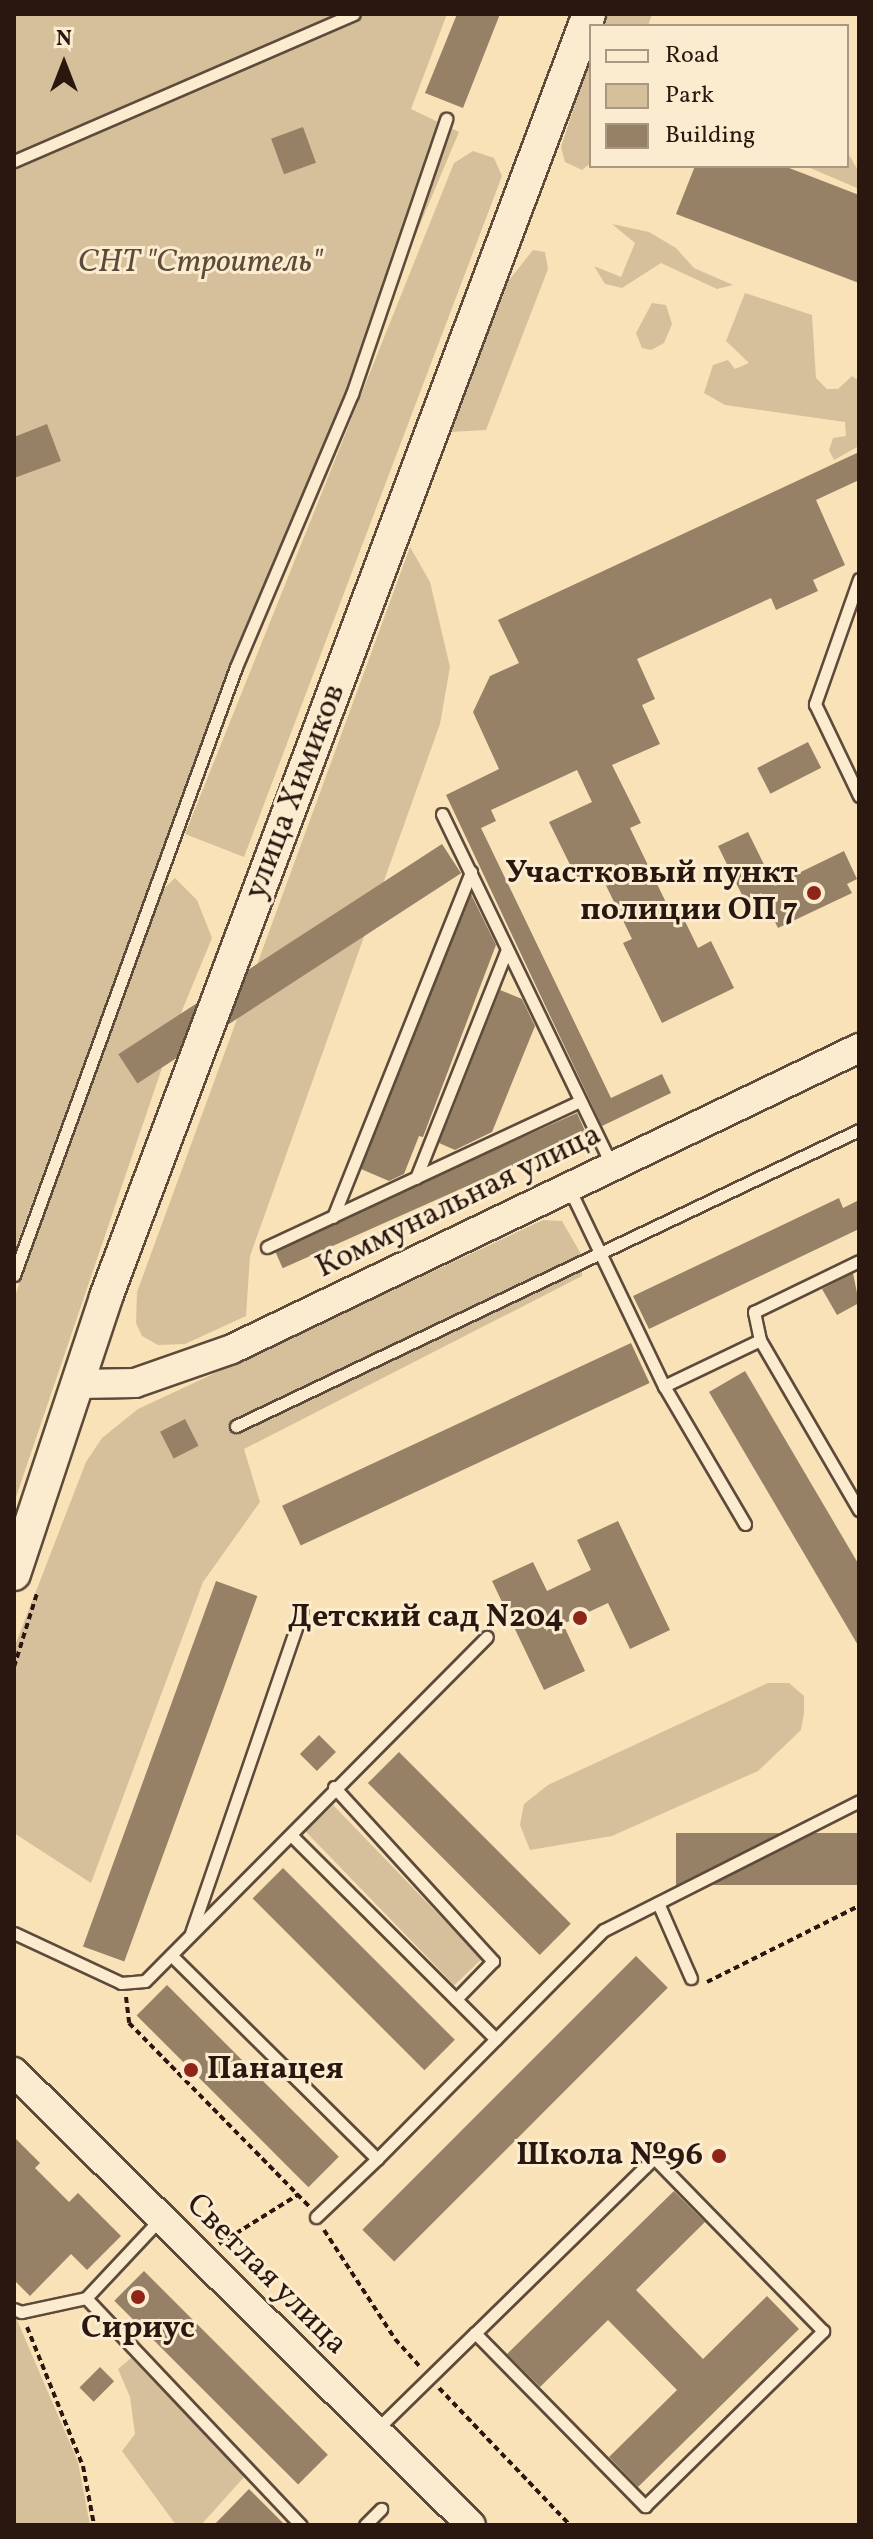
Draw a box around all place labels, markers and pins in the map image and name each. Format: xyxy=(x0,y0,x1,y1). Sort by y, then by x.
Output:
place label: Участковый пункт полиции ОП 7 xyxy=(505,856,798,931)
marker: Участковый пункт полиции ОП 7 xyxy=(805,884,823,902)
place label: Детский сад N204 xyxy=(288,1599,564,1637)
marker: Детский сад N204 xyxy=(571,1609,589,1627)
place label: Панацея xyxy=(207,2051,344,2089)
marker: Панацея xyxy=(182,2061,200,2079)
place label: Школа №96 xyxy=(516,2137,703,2175)
marker: Школа №96 xyxy=(710,2147,728,2165)
marker: Сириус xyxy=(129,2288,147,2306)
place label: Сириус xyxy=(81,2310,195,2348)

